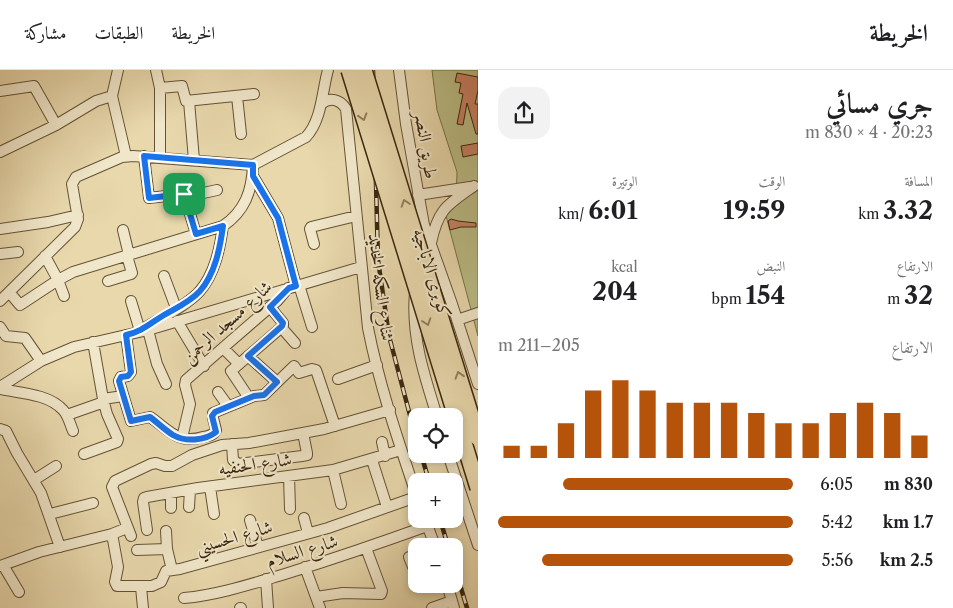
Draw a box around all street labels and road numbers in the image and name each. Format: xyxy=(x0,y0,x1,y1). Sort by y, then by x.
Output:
street label: طريق النصر xyxy=(408,108,442,181)
street label: كوبرى الاباجيه xyxy=(408,225,456,321)
street label: شارع السكه الحديد xyxy=(360,232,398,342)
street label: شارع مسجد الرحمن xyxy=(177,276,279,371)
street label: شارع الحنفيه xyxy=(217,448,294,484)
street label: شارع الحسيني xyxy=(193,516,277,564)
street label: شارع السلام xyxy=(263,530,342,577)

